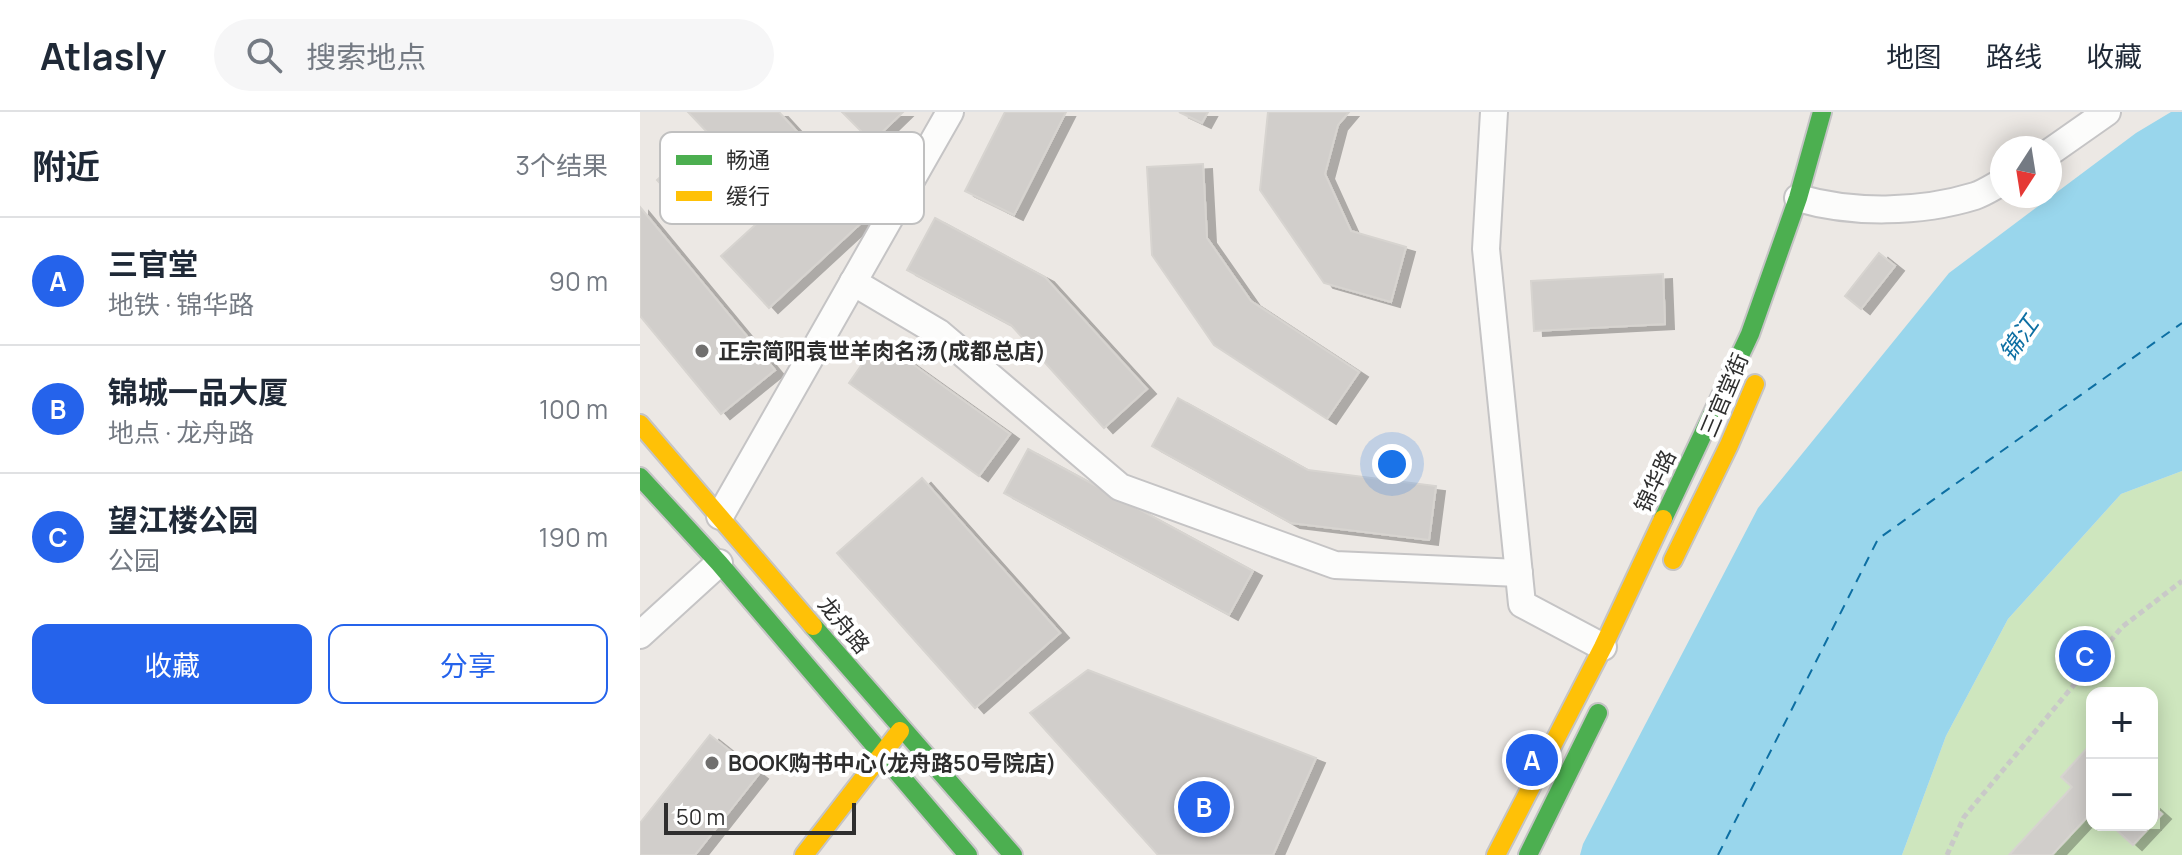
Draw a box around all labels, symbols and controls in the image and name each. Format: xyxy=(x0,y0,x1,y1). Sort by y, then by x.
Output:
search box xyxy=(214,19,774,91)
text: Atlasly xyxy=(40,29,166,81)
icon: search xyxy=(242,33,286,77)
text: 搜索地点 xyxy=(306,36,426,77)
text: 地图 xyxy=(1886,37,1942,75)
text: 路线 xyxy=(1986,37,2042,75)
text: 收藏 xyxy=(2086,37,2142,75)
legend xyxy=(660,132,924,224)
north arrow xyxy=(1990,136,2062,208)
text: 附近 xyxy=(32,143,100,189)
text: 畅通 xyxy=(726,145,770,175)
text: 3个结果 xyxy=(516,147,608,183)
text: 缓行 xyxy=(726,181,770,211)
text: 三官堂 xyxy=(108,243,198,284)
text: A xyxy=(49,263,67,299)
text: 90 m xyxy=(549,263,608,299)
text: 地铁 · 锦华路 xyxy=(108,286,254,322)
water label: 锦江 xyxy=(1991,306,2047,367)
place label: 正宗简阳袁世羊肉名汤(成都总店) xyxy=(718,336,1046,366)
marker: 正宗简阳袁世羊肉名汤(成都总店) xyxy=(693,342,711,360)
street label: 三官堂街 xyxy=(1693,349,1755,441)
text: 锦城一品大厦 xyxy=(108,371,288,412)
text: B xyxy=(50,391,66,427)
text: 100 m xyxy=(539,391,608,427)
text: 地点 · 龙舟路 xyxy=(108,414,254,450)
your location xyxy=(1372,444,1412,484)
street label: 锦华路 xyxy=(1627,445,1683,517)
text: 望江楼公园 xyxy=(108,499,258,540)
text: C xyxy=(48,519,68,555)
text: 190 m xyxy=(539,519,608,555)
text: 公园 xyxy=(108,542,160,578)
street label: 龙舟路 xyxy=(811,590,877,660)
button: 收藏 xyxy=(32,624,312,704)
button: 分享 xyxy=(328,624,608,704)
pin: C xyxy=(2059,626,2111,686)
map controls xyxy=(2086,687,2158,831)
button: + xyxy=(2086,687,2158,759)
pin: A xyxy=(1506,730,1558,790)
place label: BOOK购书中心(龙舟路50号院店) xyxy=(728,748,1056,778)
marker: BOOK购书中心(龙舟路50号院店) xyxy=(703,754,721,772)
button: − xyxy=(2086,759,2158,831)
pin: B xyxy=(1178,777,1230,837)
scale bar xyxy=(664,799,856,835)
text: 50 m xyxy=(676,802,725,832)

